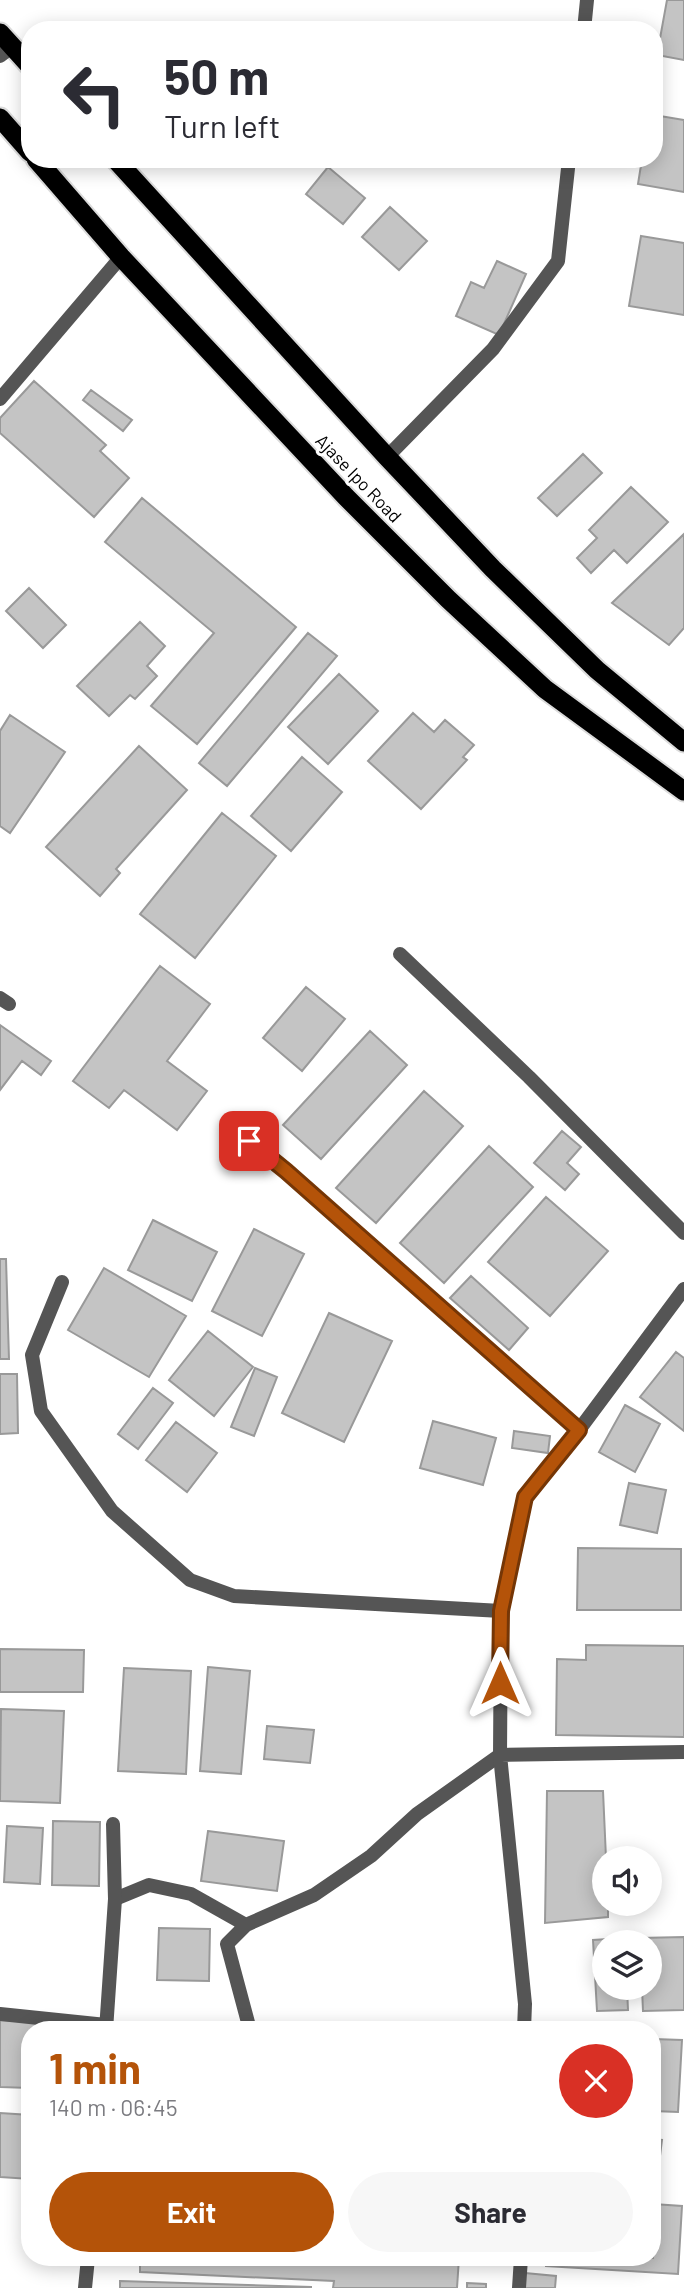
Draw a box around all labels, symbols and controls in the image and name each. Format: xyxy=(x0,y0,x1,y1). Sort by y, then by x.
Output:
text: 50 m xyxy=(164,46,269,105)
icon: left xyxy=(49,49,140,140)
text: Turn left xyxy=(164,106,281,144)
street label: Ajase Ipo Road xyxy=(311,429,407,527)
pin xyxy=(219,1111,279,1171)
icon: arrive xyxy=(230,1122,268,1160)
position arrow xyxy=(463,1646,537,1720)
map controls xyxy=(592,1846,662,2000)
button: sound xyxy=(592,1846,662,1916)
button: layers xyxy=(592,1930,662,2000)
text: 1 min xyxy=(49,2042,141,2092)
button: close xyxy=(559,2044,633,2118)
text: 140 m · 06:45 xyxy=(49,2093,178,2121)
button: Exit xyxy=(49,2172,334,2252)
button: Share xyxy=(348,2172,633,2252)

